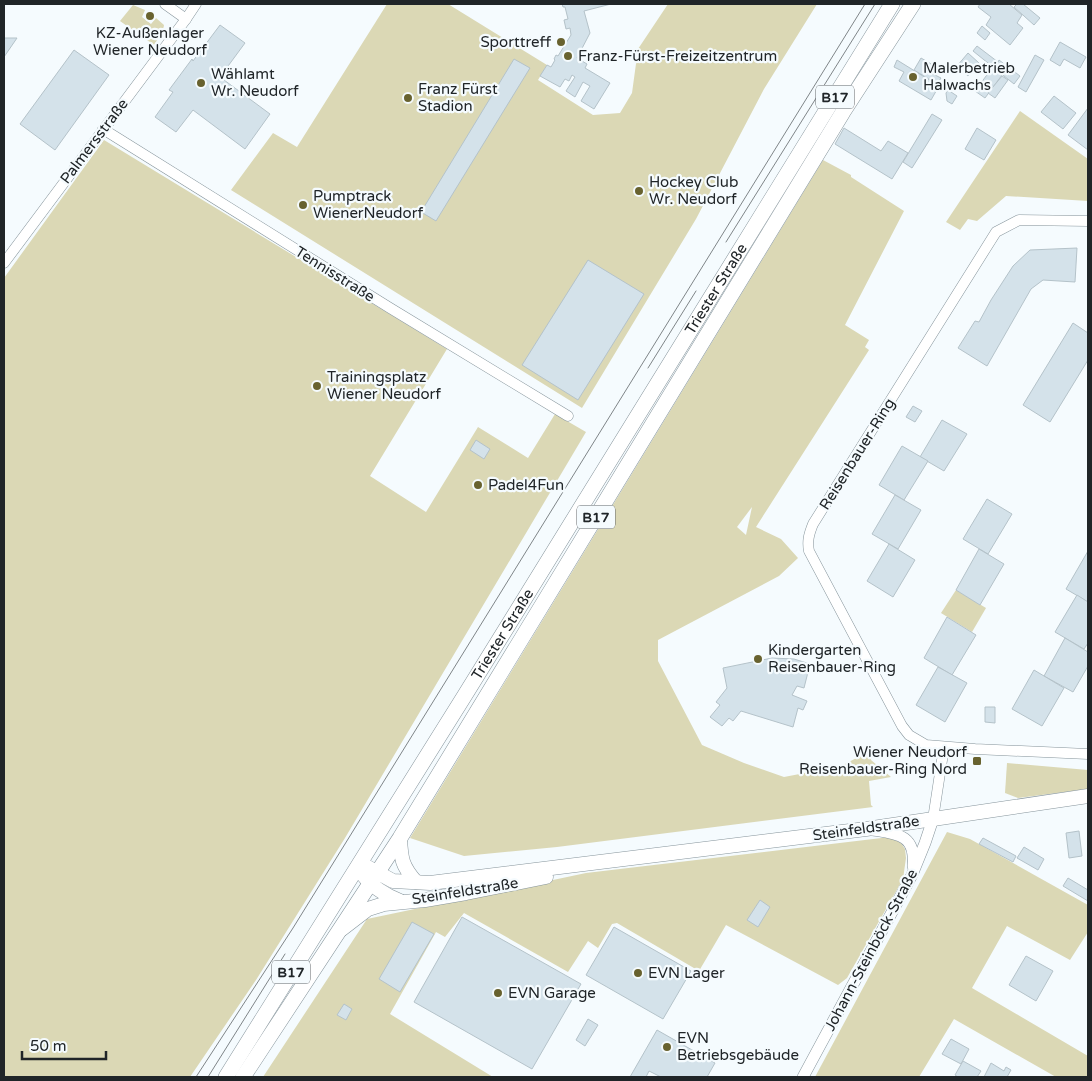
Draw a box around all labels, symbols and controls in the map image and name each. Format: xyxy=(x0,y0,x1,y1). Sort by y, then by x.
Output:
marker: KZ-Außenlager Wiener Neudorf xyxy=(144,10,156,22)
place label: KZ-Außenlager Wiener Neudorf xyxy=(93,24,207,59)
place label: Sporttreff xyxy=(480,33,551,51)
marker: Sporttreff xyxy=(555,36,567,48)
place label: Franz-Fürst-Freizeitzentrum xyxy=(578,47,777,65)
marker: Franz-Fürst-Freizeitzentrum xyxy=(562,50,574,62)
place label: Malerbetrieb Halwachs xyxy=(923,59,1015,94)
place label: Wählamt Wr. Neudorf xyxy=(211,65,299,100)
marker: Malerbetrieb Halwachs xyxy=(907,71,919,83)
marker: Wählamt Wr. Neudorf xyxy=(195,77,207,89)
place label: Franz Fürst Stadion xyxy=(418,80,498,115)
road number: B17 xyxy=(816,85,854,108)
marker: Franz Fürst Stadion xyxy=(402,92,414,104)
street label: Palmersstraße xyxy=(56,95,132,187)
place label: Hockey Club Wr. Neudorf xyxy=(649,173,738,208)
marker: Hockey Club Wr. Neudorf xyxy=(633,185,645,197)
place label: Pumptrack WienerNeudorf xyxy=(313,187,423,222)
marker: Pumptrack WienerNeudorf xyxy=(297,199,309,211)
street label: Triester Straße xyxy=(681,240,751,338)
street label: Tennisstraße xyxy=(292,242,378,306)
place label: Trainingsplatz Wiener Neudorf xyxy=(327,368,441,403)
marker: Trainingsplatz Wiener Neudorf xyxy=(311,380,323,392)
street label: Reisenbauer-Ring xyxy=(815,395,899,513)
place label: Padel4Fun xyxy=(488,476,564,494)
marker: Padel4Fun xyxy=(472,479,484,491)
road number: B17 xyxy=(577,506,615,528)
street label: Triester Straße xyxy=(468,585,537,683)
place label: Kindergarten Reisenbauer-Ring xyxy=(768,641,896,676)
marker: Kindergarten Reisenbauer-Ring xyxy=(752,653,764,665)
place label: Wiener Neudorf Reisenbauer-Ring Nord xyxy=(799,743,967,778)
marker: Wiener Neudorf Reisenbauer-Ring Nord xyxy=(971,755,983,767)
street label: Steinfeldstraße xyxy=(812,812,920,844)
street label: Johann-Steinböck-Straße xyxy=(821,866,921,1034)
street label: Steinfeldstraße xyxy=(411,874,519,908)
road number: B17 xyxy=(272,960,310,984)
place label: EVN Lager xyxy=(648,964,725,982)
marker: EVN Lager xyxy=(632,967,644,979)
place label: EVN Garage xyxy=(508,984,596,1002)
marker: EVN Garage xyxy=(492,987,504,999)
scale bar xyxy=(22,1028,106,1060)
place label: EVN Betriebsgebäude xyxy=(677,1029,799,1064)
text: 50 m xyxy=(30,1037,67,1055)
marker: EVN Betriebsgebäude xyxy=(661,1041,673,1053)

